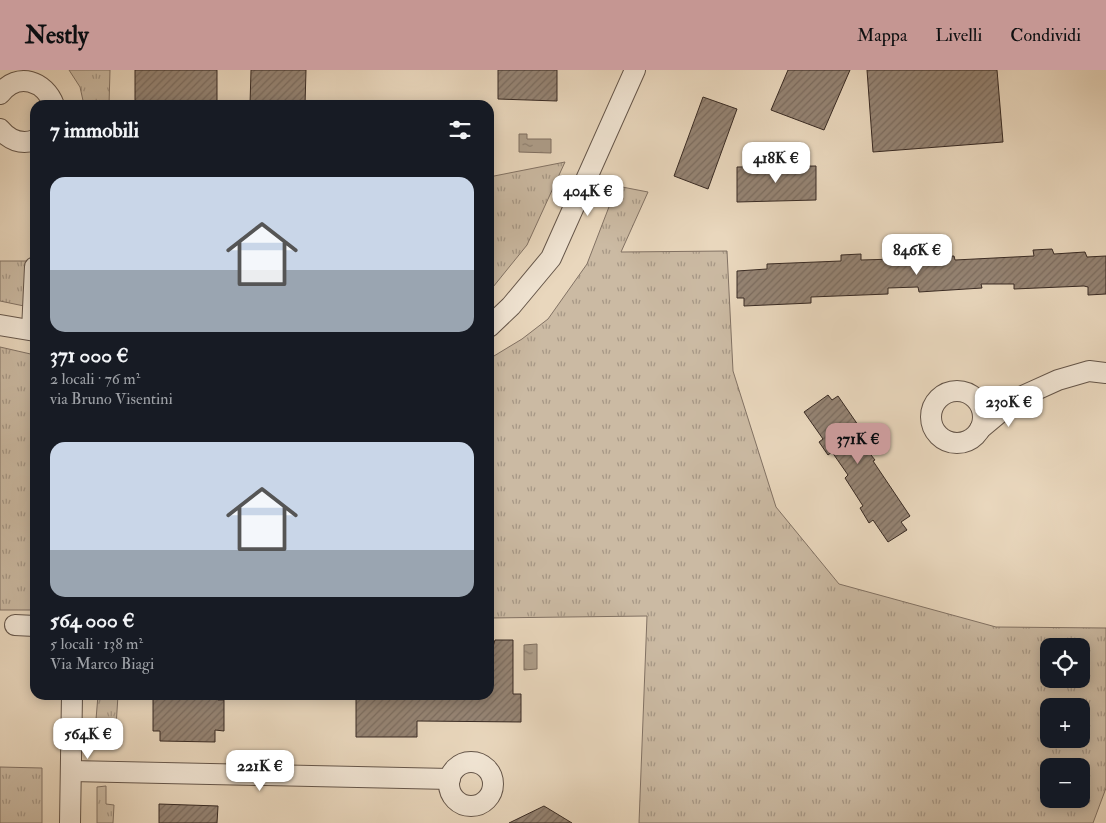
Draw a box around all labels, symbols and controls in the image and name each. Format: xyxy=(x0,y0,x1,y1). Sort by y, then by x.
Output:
text: Nestly xyxy=(25,20,89,51)
text: Mappa xyxy=(857,24,907,47)
text: Livelli xyxy=(935,24,982,47)
text: Condividi xyxy=(1010,24,1081,47)
icon: filters xyxy=(446,116,474,144)
text: 7 immobili xyxy=(50,117,139,144)
pin: 418K € xyxy=(735,142,817,184)
text: 418K € xyxy=(753,148,799,168)
pin: 404K € xyxy=(547,174,629,217)
text: 404K € xyxy=(563,181,613,201)
icon: home xyxy=(217,209,307,299)
pin: 846K € xyxy=(876,234,958,276)
text: 846K € xyxy=(893,240,941,260)
text: 371 000 € xyxy=(50,342,129,369)
text: 2 locali · 76 m² xyxy=(50,369,140,389)
pin: 230K € xyxy=(968,386,1050,428)
text: via Bruno Visentini xyxy=(50,389,173,409)
text: 230K € xyxy=(986,392,1032,412)
pin: 371K € xyxy=(817,422,899,465)
text: 371K € xyxy=(836,429,880,449)
icon: home xyxy=(217,474,307,564)
text: 564 000 € xyxy=(50,607,135,634)
text: 5 locali · 138 m² xyxy=(50,634,143,654)
map controls xyxy=(1040,638,1090,808)
button: locate xyxy=(1040,638,1090,688)
text: Via Marco Biagi xyxy=(50,654,154,674)
button: + xyxy=(1040,698,1090,748)
pin: 564K € xyxy=(47,718,129,760)
text: 564K € xyxy=(64,724,112,744)
pin: 221K € xyxy=(219,750,301,792)
text: 221K € xyxy=(237,756,283,776)
button: − xyxy=(1040,758,1090,808)

